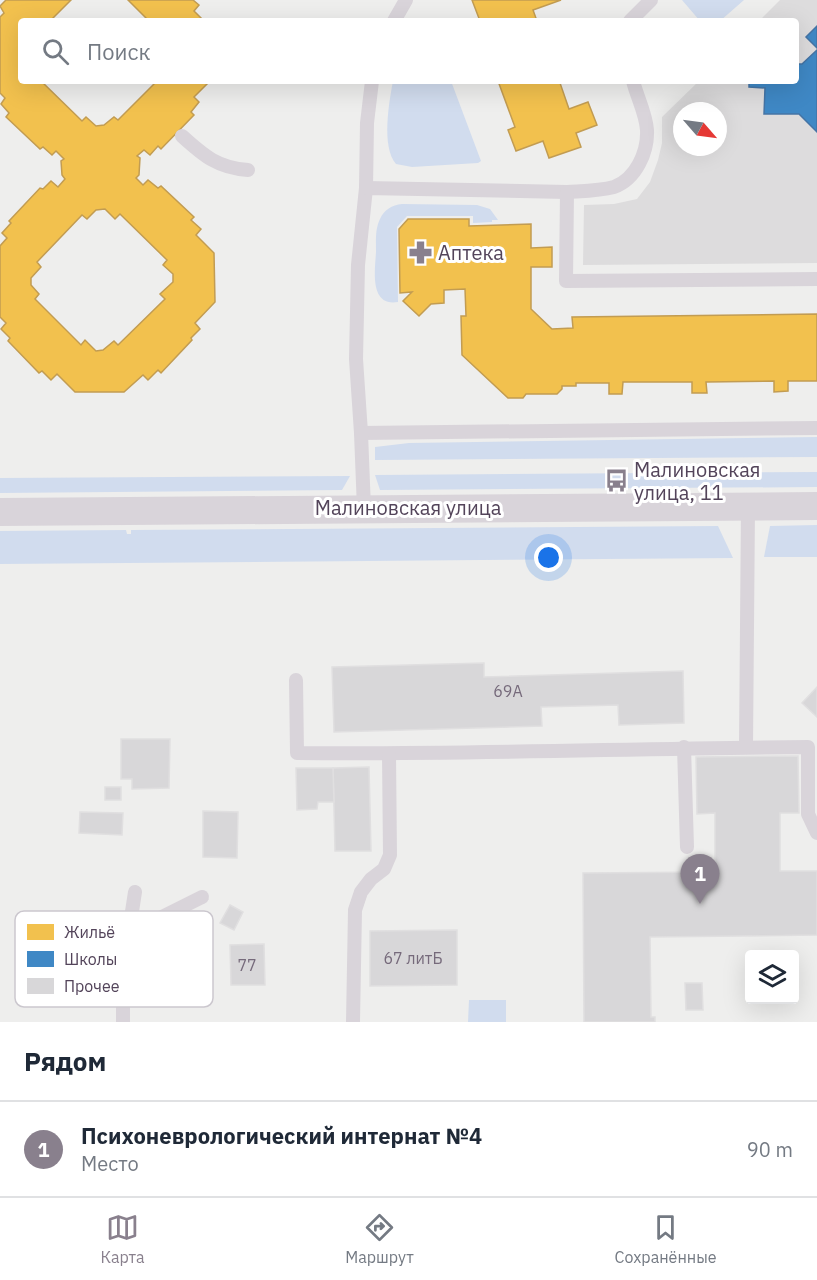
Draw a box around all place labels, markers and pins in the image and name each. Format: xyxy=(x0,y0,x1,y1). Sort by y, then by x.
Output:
place label: Аптека xyxy=(438,239,504,266)
pharmacy icon: Аптека xyxy=(407,240,433,266)
place label: Малиновская улица, 11 xyxy=(634,456,761,506)
bus stop icon: Малиновская улица, 11 xyxy=(603,468,629,494)
pin: 1 xyxy=(680,854,720,904)

